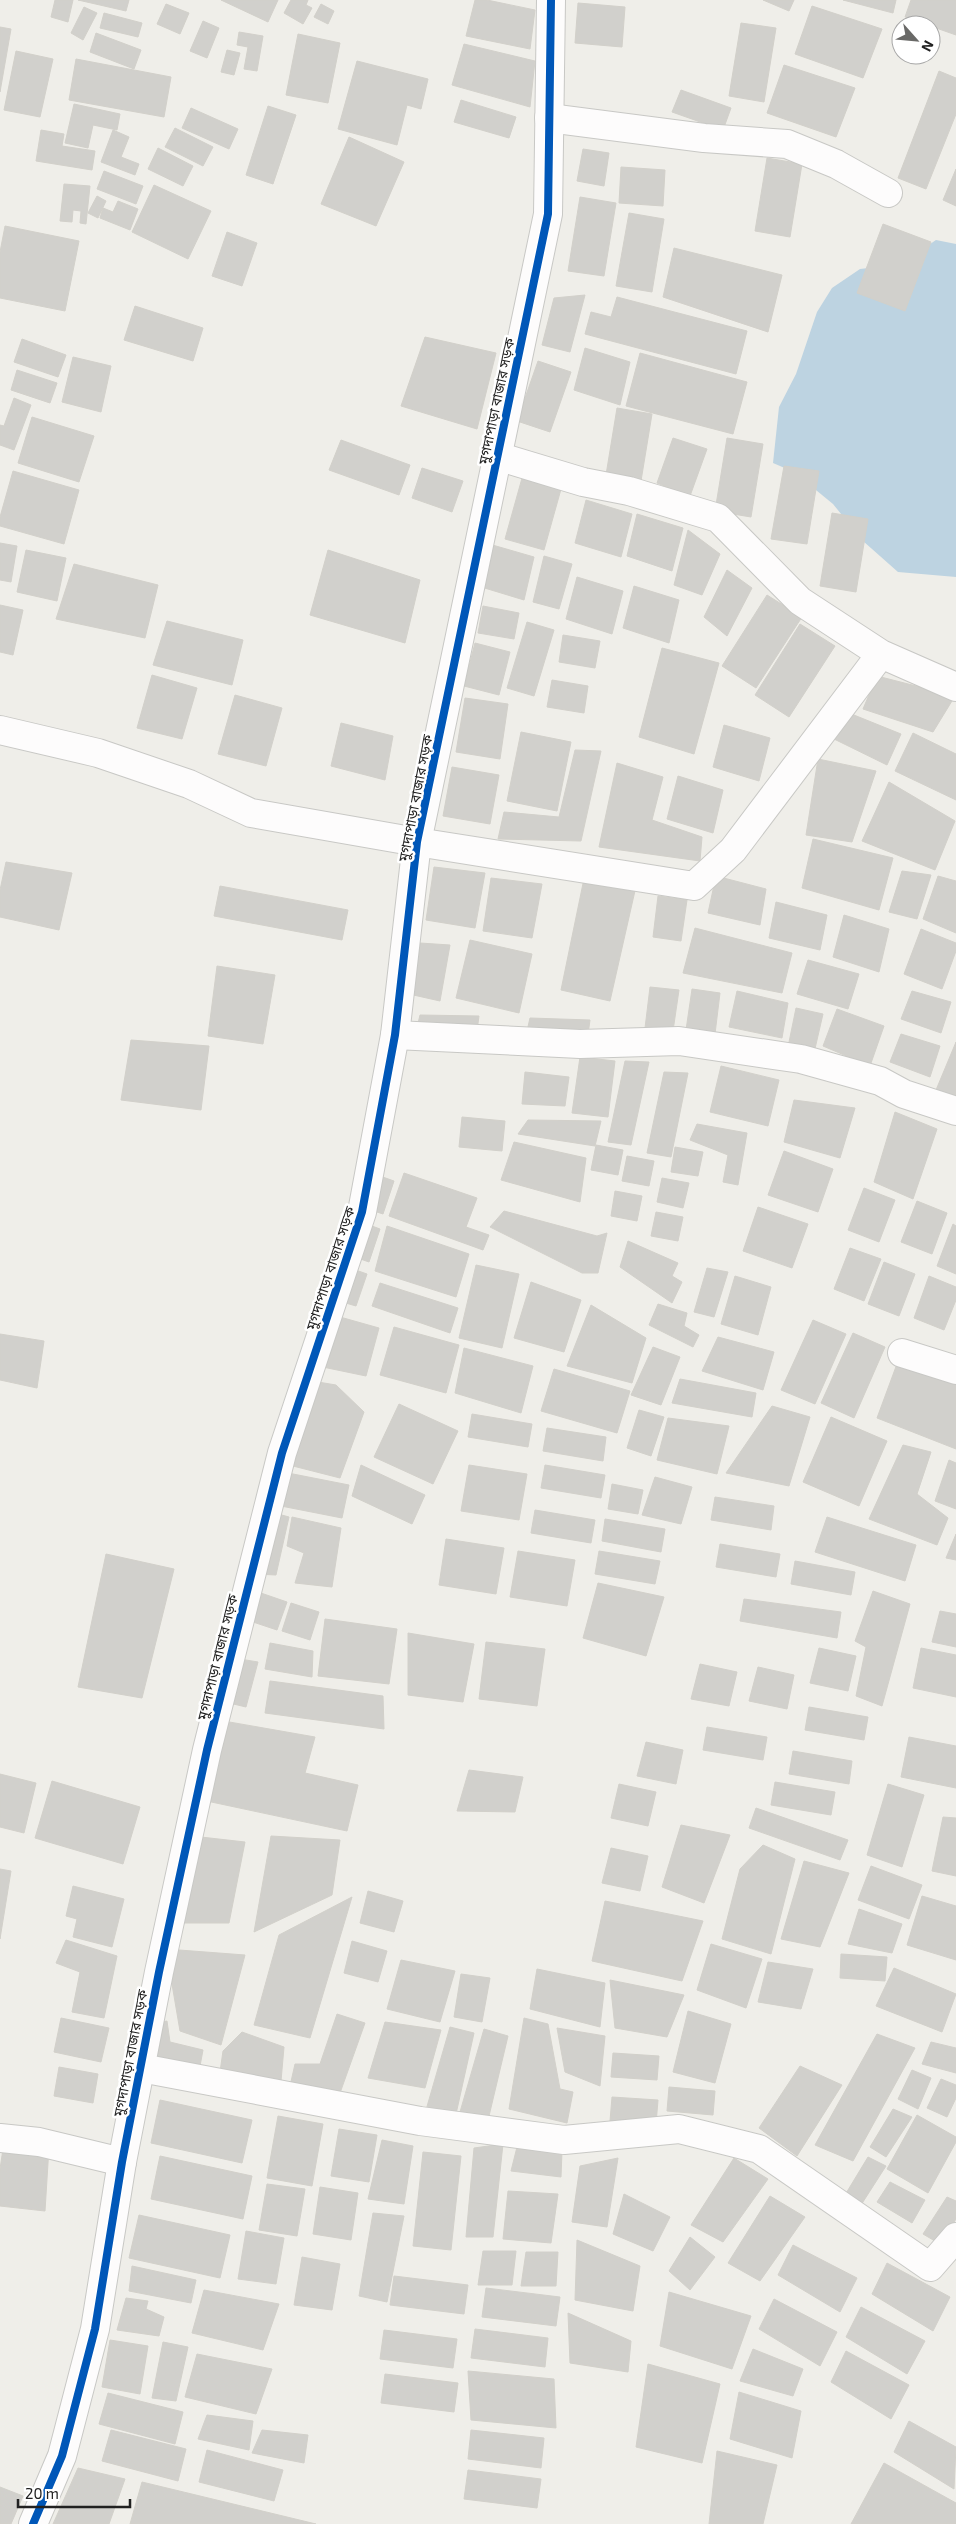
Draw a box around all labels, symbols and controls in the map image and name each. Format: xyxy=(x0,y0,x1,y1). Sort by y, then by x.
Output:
north arrow xyxy=(891,15,941,65)
text: N xyxy=(918,38,938,54)
street label: মুগদাপাড়া বাজার সড়ক xyxy=(474,335,519,467)
street label: মুগদাপাড়া বাজার সড়ক xyxy=(394,732,437,864)
street label: মুগদাপাড়া বাজার সড়ক xyxy=(302,1203,359,1333)
street label: মুগদাপাড়া বাজার সড়ক xyxy=(193,1592,242,1723)
street label: মুগদাপাড়া বাজার সড়ক xyxy=(109,1987,152,2119)
scale bar xyxy=(18,2476,130,2508)
text: 20 m xyxy=(25,2484,59,2502)

